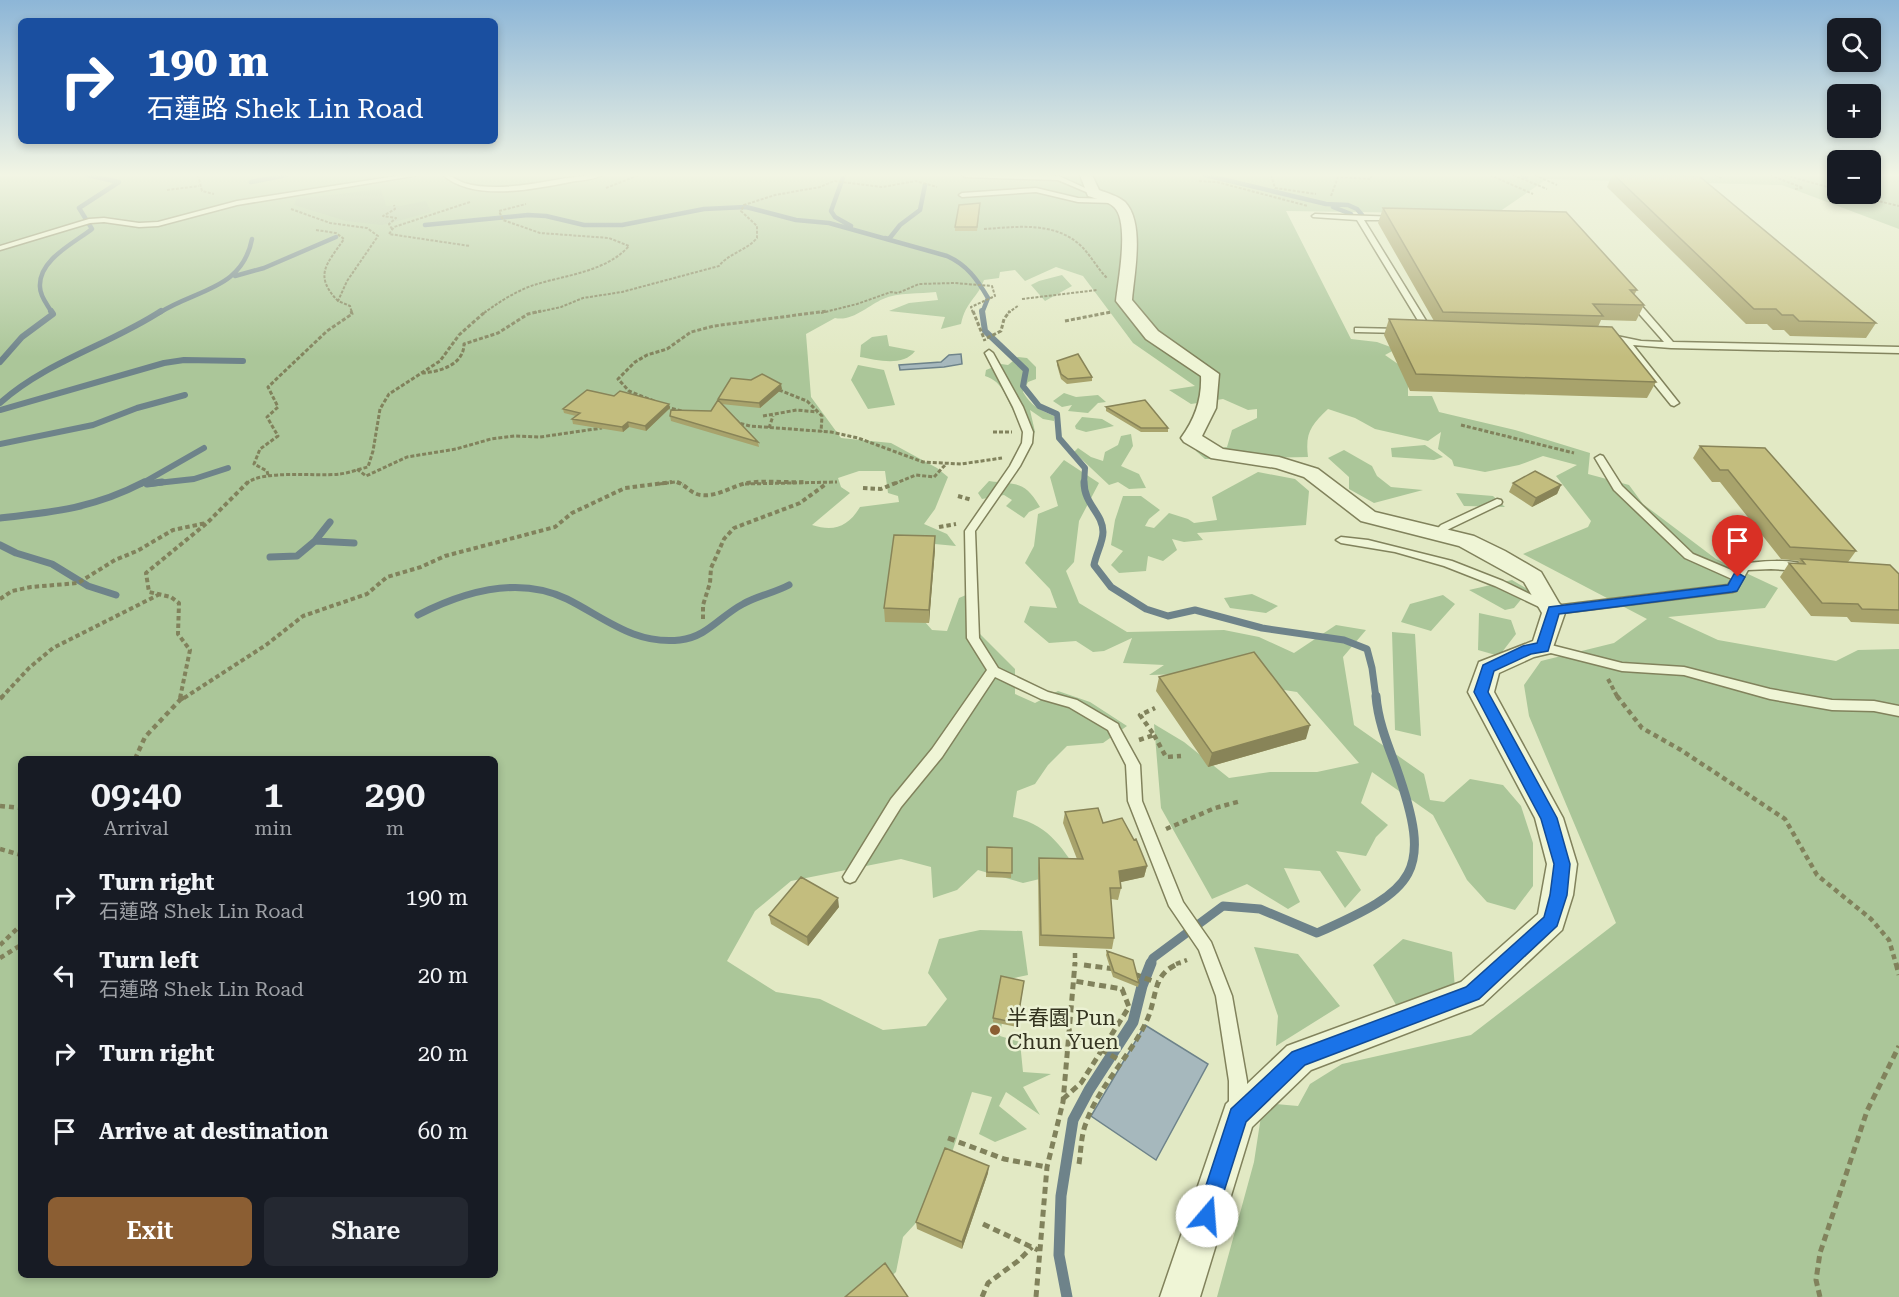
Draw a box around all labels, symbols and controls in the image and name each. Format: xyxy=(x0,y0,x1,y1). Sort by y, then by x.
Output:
map controls xyxy=(1827,18,1881,204)
button: search xyxy=(1827,18,1881,72)
text: 190 m xyxy=(147,37,269,86)
icon: right xyxy=(48,42,126,120)
button: + xyxy=(1827,84,1881,138)
text: 石蓮路 Shek Lin Road xyxy=(147,93,424,125)
button: − xyxy=(1827,150,1881,204)
pin xyxy=(1712,515,1763,577)
icon: arrive xyxy=(1721,524,1754,557)
text: 09:40 xyxy=(91,774,182,816)
text: 1 xyxy=(263,774,283,816)
text: 290 xyxy=(365,774,425,816)
text: Arrival xyxy=(104,816,169,840)
text: min xyxy=(255,816,292,840)
text: m xyxy=(386,816,404,840)
text: Turn right xyxy=(99,870,214,895)
icon: right xyxy=(48,881,81,914)
text: 190 m xyxy=(405,885,468,910)
text: 石蓮路 Shek Lin Road xyxy=(99,899,304,923)
text: Turn left xyxy=(99,948,199,973)
icon: left xyxy=(48,959,81,992)
text: 20 m xyxy=(418,963,468,988)
text: 石蓮路 Shek Lin Road xyxy=(99,977,304,1001)
place label: 半春園 Pun Chun Yuen xyxy=(1007,1006,1119,1054)
marker: 半春園 Pun Chun Yuen xyxy=(988,1023,1002,1037)
icon: right xyxy=(48,1037,81,1070)
text: Turn right xyxy=(99,1041,214,1066)
text: 20 m xyxy=(418,1041,468,1066)
icon: arrive xyxy=(48,1115,81,1148)
text: Arrive at destination xyxy=(99,1119,328,1144)
text: 60 m xyxy=(418,1119,468,1144)
position arrow xyxy=(1175,1184,1239,1248)
button: Exit xyxy=(48,1197,252,1266)
button: Share xyxy=(264,1197,468,1266)

